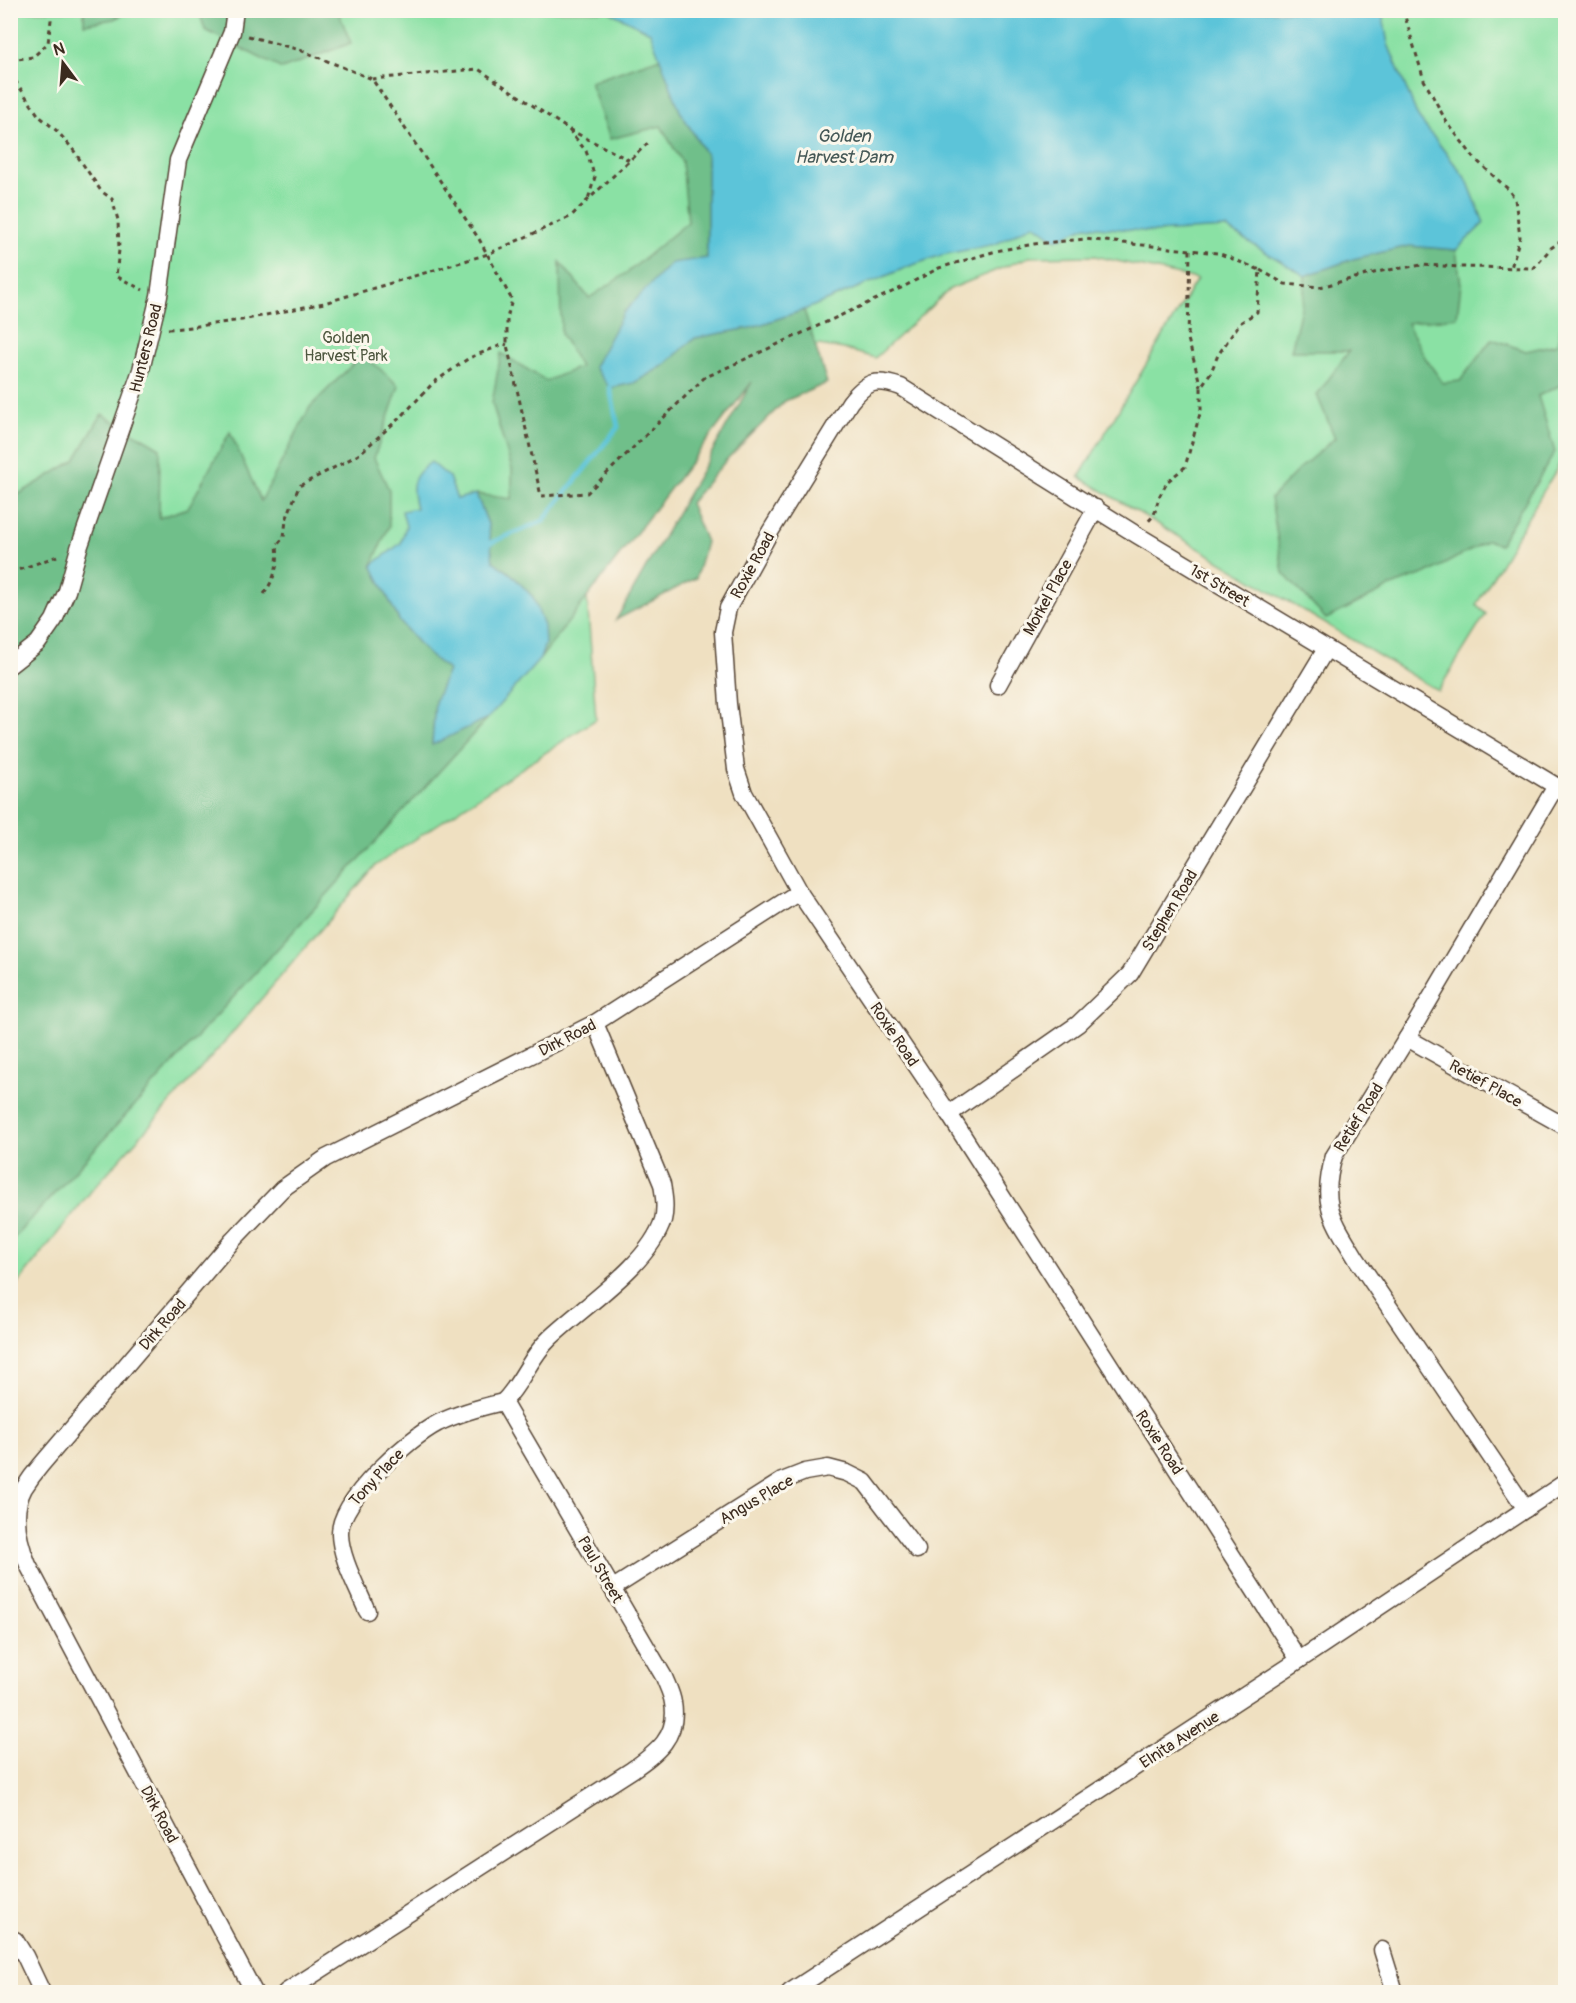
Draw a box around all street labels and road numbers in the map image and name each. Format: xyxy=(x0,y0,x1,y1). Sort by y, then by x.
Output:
street label: Hunters Road xyxy=(125,302,167,395)
street label: Roxie Road xyxy=(726,529,779,602)
street label: Morkel Place xyxy=(1019,556,1077,639)
street label: 1st Street xyxy=(1186,560,1254,612)
street label: Stephen Road xyxy=(1138,866,1202,955)
street label: Roxie Road xyxy=(865,999,923,1070)
street label: Dirk Road xyxy=(535,1015,600,1061)
street label: Retief Place xyxy=(1446,1056,1526,1112)
street label: Retief Road xyxy=(1330,1079,1388,1156)
street label: Dirk Road xyxy=(135,1295,191,1355)
street label: Roxie Road xyxy=(1131,1406,1187,1479)
street label: Tony Place xyxy=(345,1445,409,1511)
street label: Angus Place xyxy=(716,1471,797,1529)
street label: Paul Street xyxy=(573,1532,628,1607)
street label: Elnita Avenue xyxy=(1136,1707,1223,1773)
street label: Dirk Road xyxy=(136,1782,182,1846)

